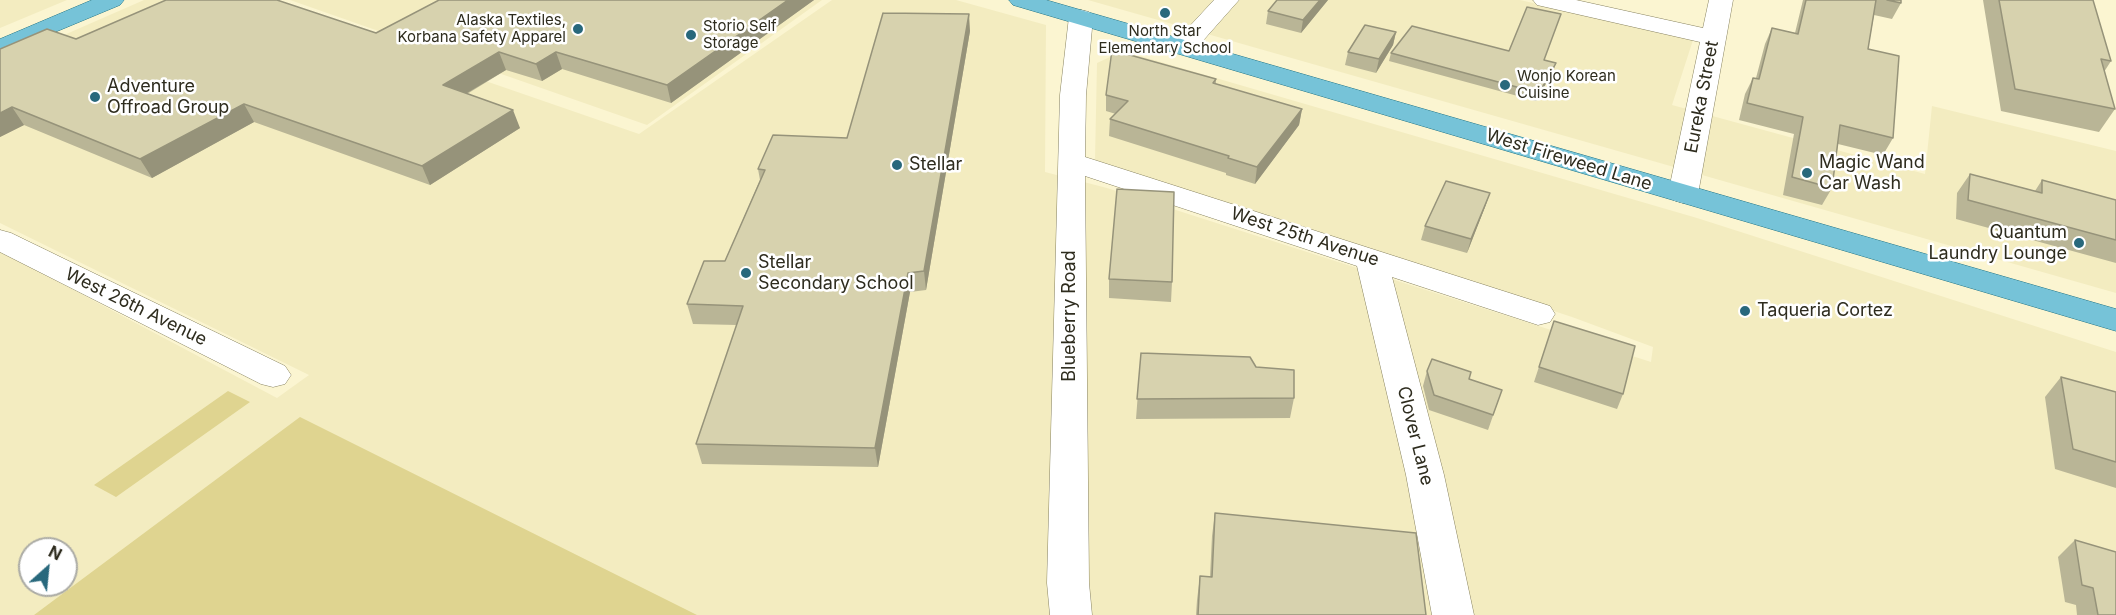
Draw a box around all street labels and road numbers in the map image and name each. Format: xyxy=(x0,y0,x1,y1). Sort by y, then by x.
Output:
street label: Eureka Street xyxy=(1680,39,1724,155)
street label: West Fireweed Lane xyxy=(1483,124,1655,196)
street label: West 25th Avenue xyxy=(1228,203,1382,271)
street label: Blueberry Road xyxy=(1059,250,1081,382)
street label: West 26th Avenue xyxy=(62,263,210,351)
street label: Clover Lane xyxy=(1392,384,1438,488)

